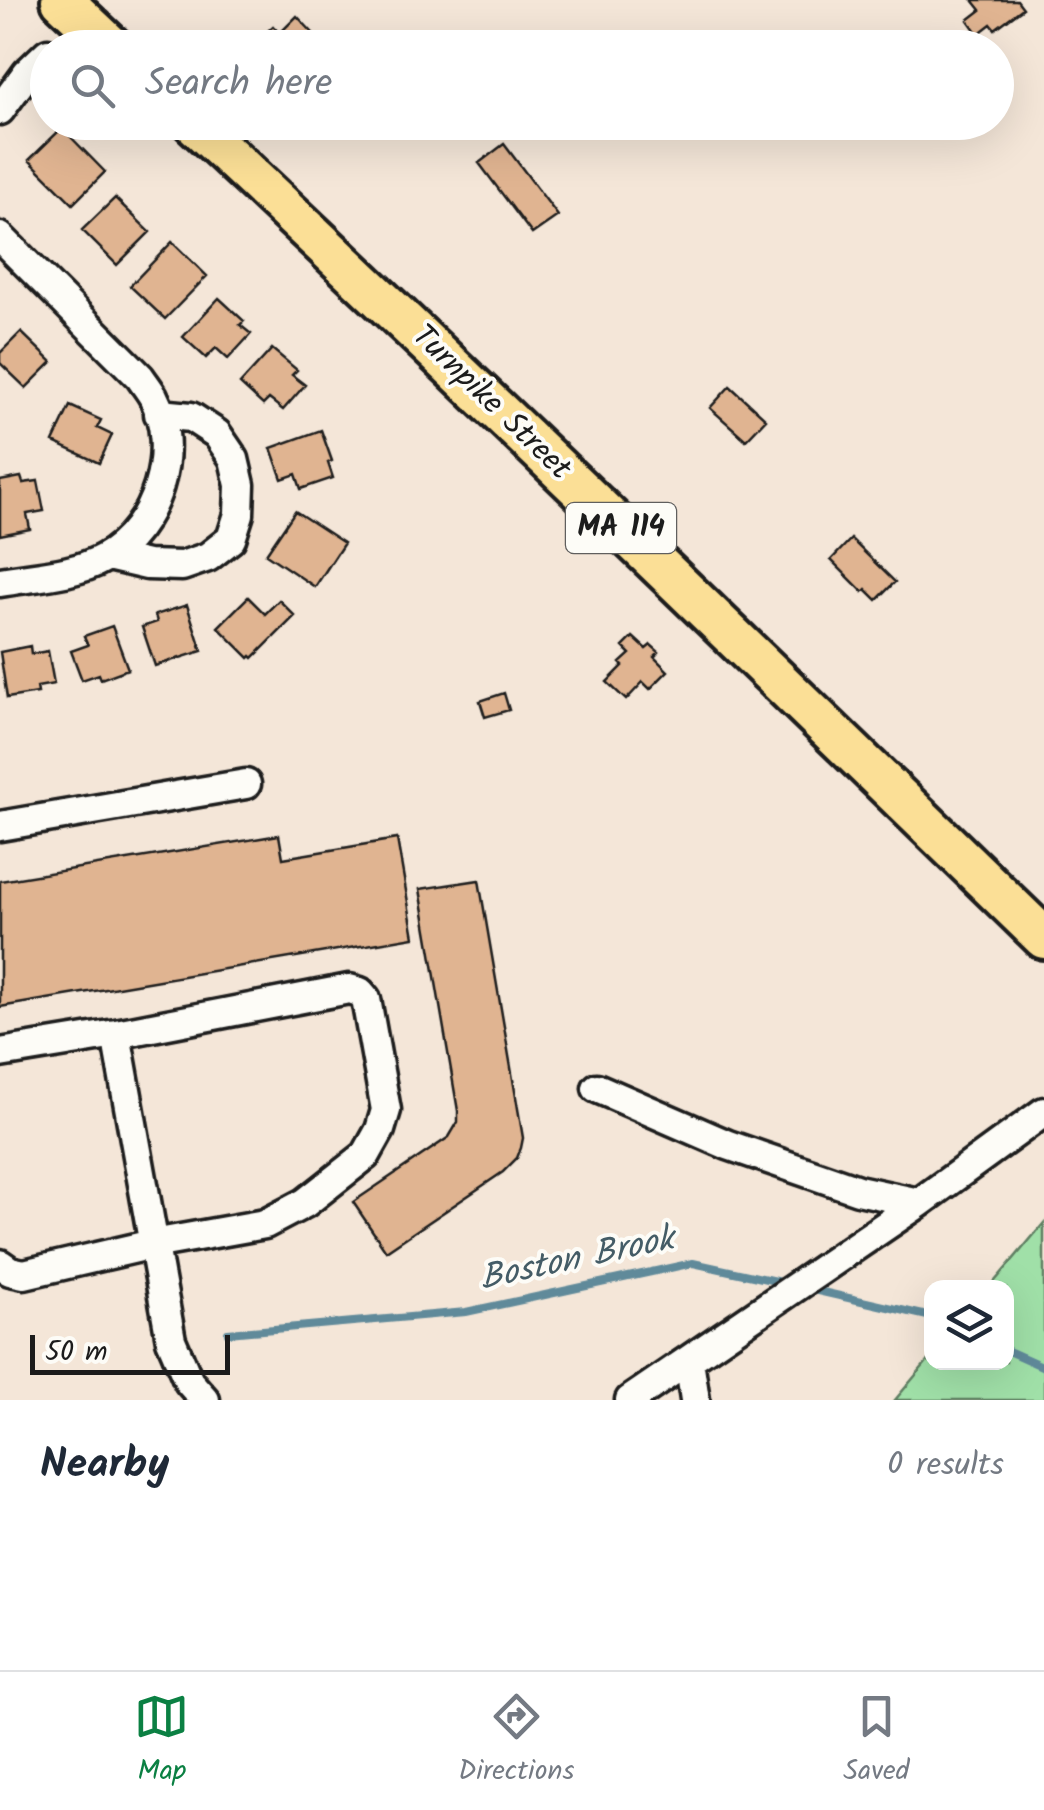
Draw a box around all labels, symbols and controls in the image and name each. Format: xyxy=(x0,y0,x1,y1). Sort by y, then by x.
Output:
search box xyxy=(30,30,1014,140)
text: Search here xyxy=(145,55,332,115)
icon: search xyxy=(65,58,120,113)
street label: Turnpike Street xyxy=(399,313,583,493)
road number: MA 114 xyxy=(566,503,676,553)
water label: Boston Brook xyxy=(475,1211,684,1308)
map controls xyxy=(924,1280,1014,1370)
button: layers xyxy=(924,1280,1014,1370)
scale bar xyxy=(30,1330,230,1374)
text: 50 m xyxy=(45,1330,108,1375)
text: Nearby xyxy=(40,1432,169,1499)
text: 0 results xyxy=(887,1440,1004,1491)
tab: Map xyxy=(134,1689,189,1794)
tab: Directions xyxy=(458,1689,574,1794)
tab: Saved xyxy=(843,1689,910,1794)

